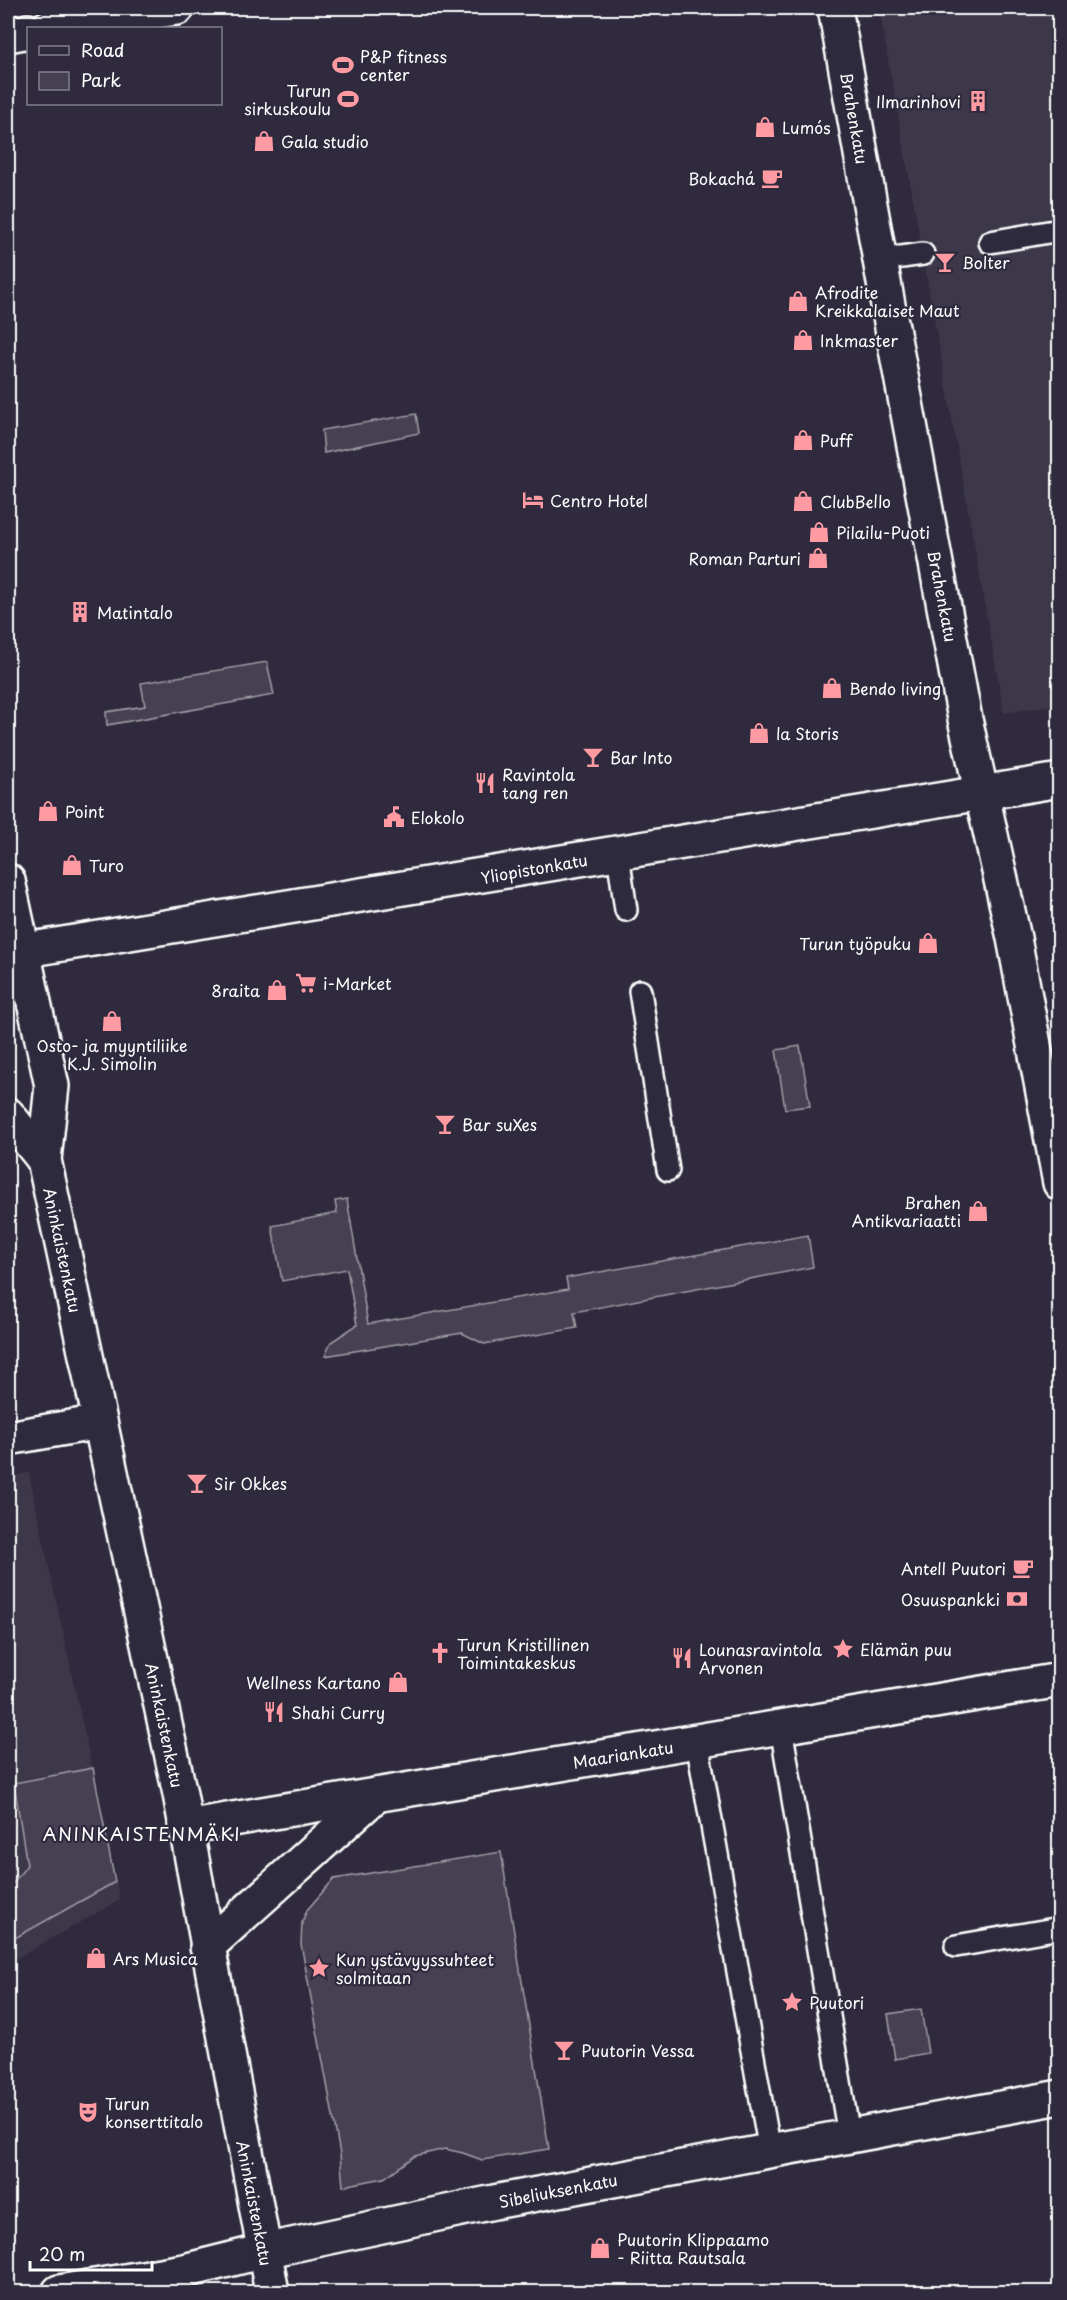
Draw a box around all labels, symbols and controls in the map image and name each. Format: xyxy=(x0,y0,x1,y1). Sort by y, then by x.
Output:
legend xyxy=(27,27,222,105)
text: Road xyxy=(81,36,125,63)
place label: P&P fitness center xyxy=(360,44,447,86)
sports icon: P&P fitness center xyxy=(331,53,355,77)
text: Park xyxy=(81,66,121,93)
street label: Brahenkatu xyxy=(835,70,875,166)
place label: Turun sirkuskoulu xyxy=(244,78,331,120)
sports icon: Turun sirkuskoulu xyxy=(336,87,360,111)
place label: Ilmarinhovi xyxy=(876,89,961,113)
building icon: Ilmarinhovi xyxy=(966,89,990,113)
shop icon: Lumós xyxy=(753,115,777,139)
place label: Lumós xyxy=(782,115,831,139)
shop icon: Gala studio xyxy=(252,129,276,153)
place label: Gala studio xyxy=(281,129,369,153)
place label: Bokachá xyxy=(688,166,755,190)
cafe icon: Bokachá xyxy=(760,166,784,190)
bar icon: Bolter xyxy=(933,250,957,274)
place label: Bolter xyxy=(962,250,1010,274)
place label: Afrodite Kreikkalaiset Maut xyxy=(815,280,960,322)
shop icon: Afrodite Kreikkalaiset Maut xyxy=(786,289,810,313)
shop icon: Inkmaster xyxy=(791,328,815,352)
place label: Inkmaster xyxy=(820,328,899,352)
shop icon: Puff xyxy=(791,428,815,452)
place label: Puff xyxy=(820,428,854,452)
hotel icon: Centro Hotel xyxy=(521,488,545,512)
place label: Centro Hotel xyxy=(550,488,648,512)
shop icon: ClubBello xyxy=(791,489,815,513)
place label: ClubBello xyxy=(820,489,891,513)
shop icon: Pilailu-Puoti xyxy=(807,520,831,544)
place label: Pilailu-Puoti xyxy=(836,520,930,544)
place label: Roman Parturi xyxy=(689,546,801,570)
shop icon: Roman Parturi xyxy=(806,546,830,570)
street label: Brahenkatu xyxy=(922,548,964,644)
building icon: Matintalo xyxy=(68,600,92,624)
place label: Matintalo xyxy=(97,600,173,624)
shop icon: Bendo living xyxy=(820,676,844,700)
place label: Bendo living xyxy=(849,676,941,700)
shop icon: la Storis xyxy=(747,721,771,745)
place label: la Storis xyxy=(776,721,839,745)
bar icon: Bar Into xyxy=(581,745,605,769)
place label: Bar Into xyxy=(610,745,672,769)
place label: Ravintola tang ren xyxy=(502,762,575,804)
restaurant icon: Ravintola tang ren xyxy=(473,771,497,795)
shop icon: Point xyxy=(36,799,60,823)
place label: Point xyxy=(65,799,105,823)
public building icon: Elokolo xyxy=(382,805,406,829)
place label: Elokolo xyxy=(411,805,465,829)
street label: Yliopistonkatu xyxy=(479,847,589,889)
shop icon: Turo xyxy=(60,853,84,877)
place label: Turo xyxy=(89,853,124,877)
place label: Turun työpuku xyxy=(799,931,911,955)
shop icon: Turun työpuku xyxy=(916,931,940,955)
supermarket icon: i-Market xyxy=(294,971,318,995)
place label: i-Market xyxy=(323,971,392,995)
place label: 8raita xyxy=(211,978,260,1002)
shop icon: 8raita xyxy=(265,978,289,1002)
shop icon: Osto- ja myyntiliike K.J. Simolin xyxy=(100,1009,124,1033)
place label: Osto- ja myyntiliike K.J. Simolin xyxy=(36,1033,188,1075)
bar icon: Bar suXes xyxy=(433,1112,457,1136)
place label: Bar suXes xyxy=(462,1112,537,1136)
street label: Aninkaistenkatu xyxy=(38,1185,88,1315)
place label: Brahen Antikvariaatti xyxy=(852,1190,961,1232)
shop icon: Brahen Antikvariaatti xyxy=(966,1199,990,1223)
bar icon: Sir Okkes xyxy=(185,1471,209,1495)
place label: Sir Okkes xyxy=(214,1471,287,1495)
place label: Antell Puutori xyxy=(901,1556,1006,1580)
cafe icon: Antell Puutori xyxy=(1011,1556,1035,1580)
place label: Osuuspankki xyxy=(901,1587,1000,1611)
bank icon: Osuuspankki xyxy=(1005,1587,1029,1611)
place label: Turun Kristillinen Toimintakeskus xyxy=(457,1632,589,1674)
place label: Lounasravintola Arvonen xyxy=(699,1637,822,1679)
place icon: Elämän puu xyxy=(831,1637,855,1661)
place label: Elämän puu xyxy=(860,1637,952,1661)
church icon: Turun Kristillinen Toimintakeskus xyxy=(428,1641,452,1665)
restaurant icon: Lounasravintola Arvonen xyxy=(670,1646,694,1670)
street label: Aninkaistenkatu xyxy=(140,1660,190,1790)
place label: Wellness Kartano xyxy=(246,1670,381,1694)
shop icon: Wellness Kartano xyxy=(386,1670,410,1694)
restaurant icon: Shahi Curry xyxy=(262,1700,286,1724)
place label: Shahi Curry xyxy=(291,1700,385,1724)
street label: Maariankatu xyxy=(571,1734,675,1774)
district label: ANINKAISTENMÄKI xyxy=(43,1820,241,1847)
shop icon: Ars Musica xyxy=(84,1946,108,1970)
place label: Ars Musica xyxy=(113,1946,198,1970)
place label: Kun ystävyyssuhteet solmitaan xyxy=(336,1947,494,1989)
place icon: Kun ystävyyssuhteet solmitaan xyxy=(307,1956,331,1980)
place icon: Puutori xyxy=(780,1990,804,2014)
place label: Puutori xyxy=(809,1990,864,2014)
bar icon: Puutorin Vessa xyxy=(552,2038,576,2062)
place label: Puutorin Vessa xyxy=(581,2038,694,2062)
place label: Turun konserttitalo xyxy=(105,2091,203,2133)
theatre icon: Turun konserttitalo xyxy=(76,2100,100,2124)
street label: Aninkaistenkatu xyxy=(231,2138,279,2268)
street label: Sibeliuksenkatu xyxy=(497,2167,619,2213)
place label: Puutorin Klippaamo - Riitta Rautsala xyxy=(617,2227,769,2269)
scale bar xyxy=(30,2234,152,2272)
shop icon: Puutorin Klippaamo - Riitta Rautsala xyxy=(588,2236,612,2260)
text: 20 m xyxy=(39,2240,85,2267)

